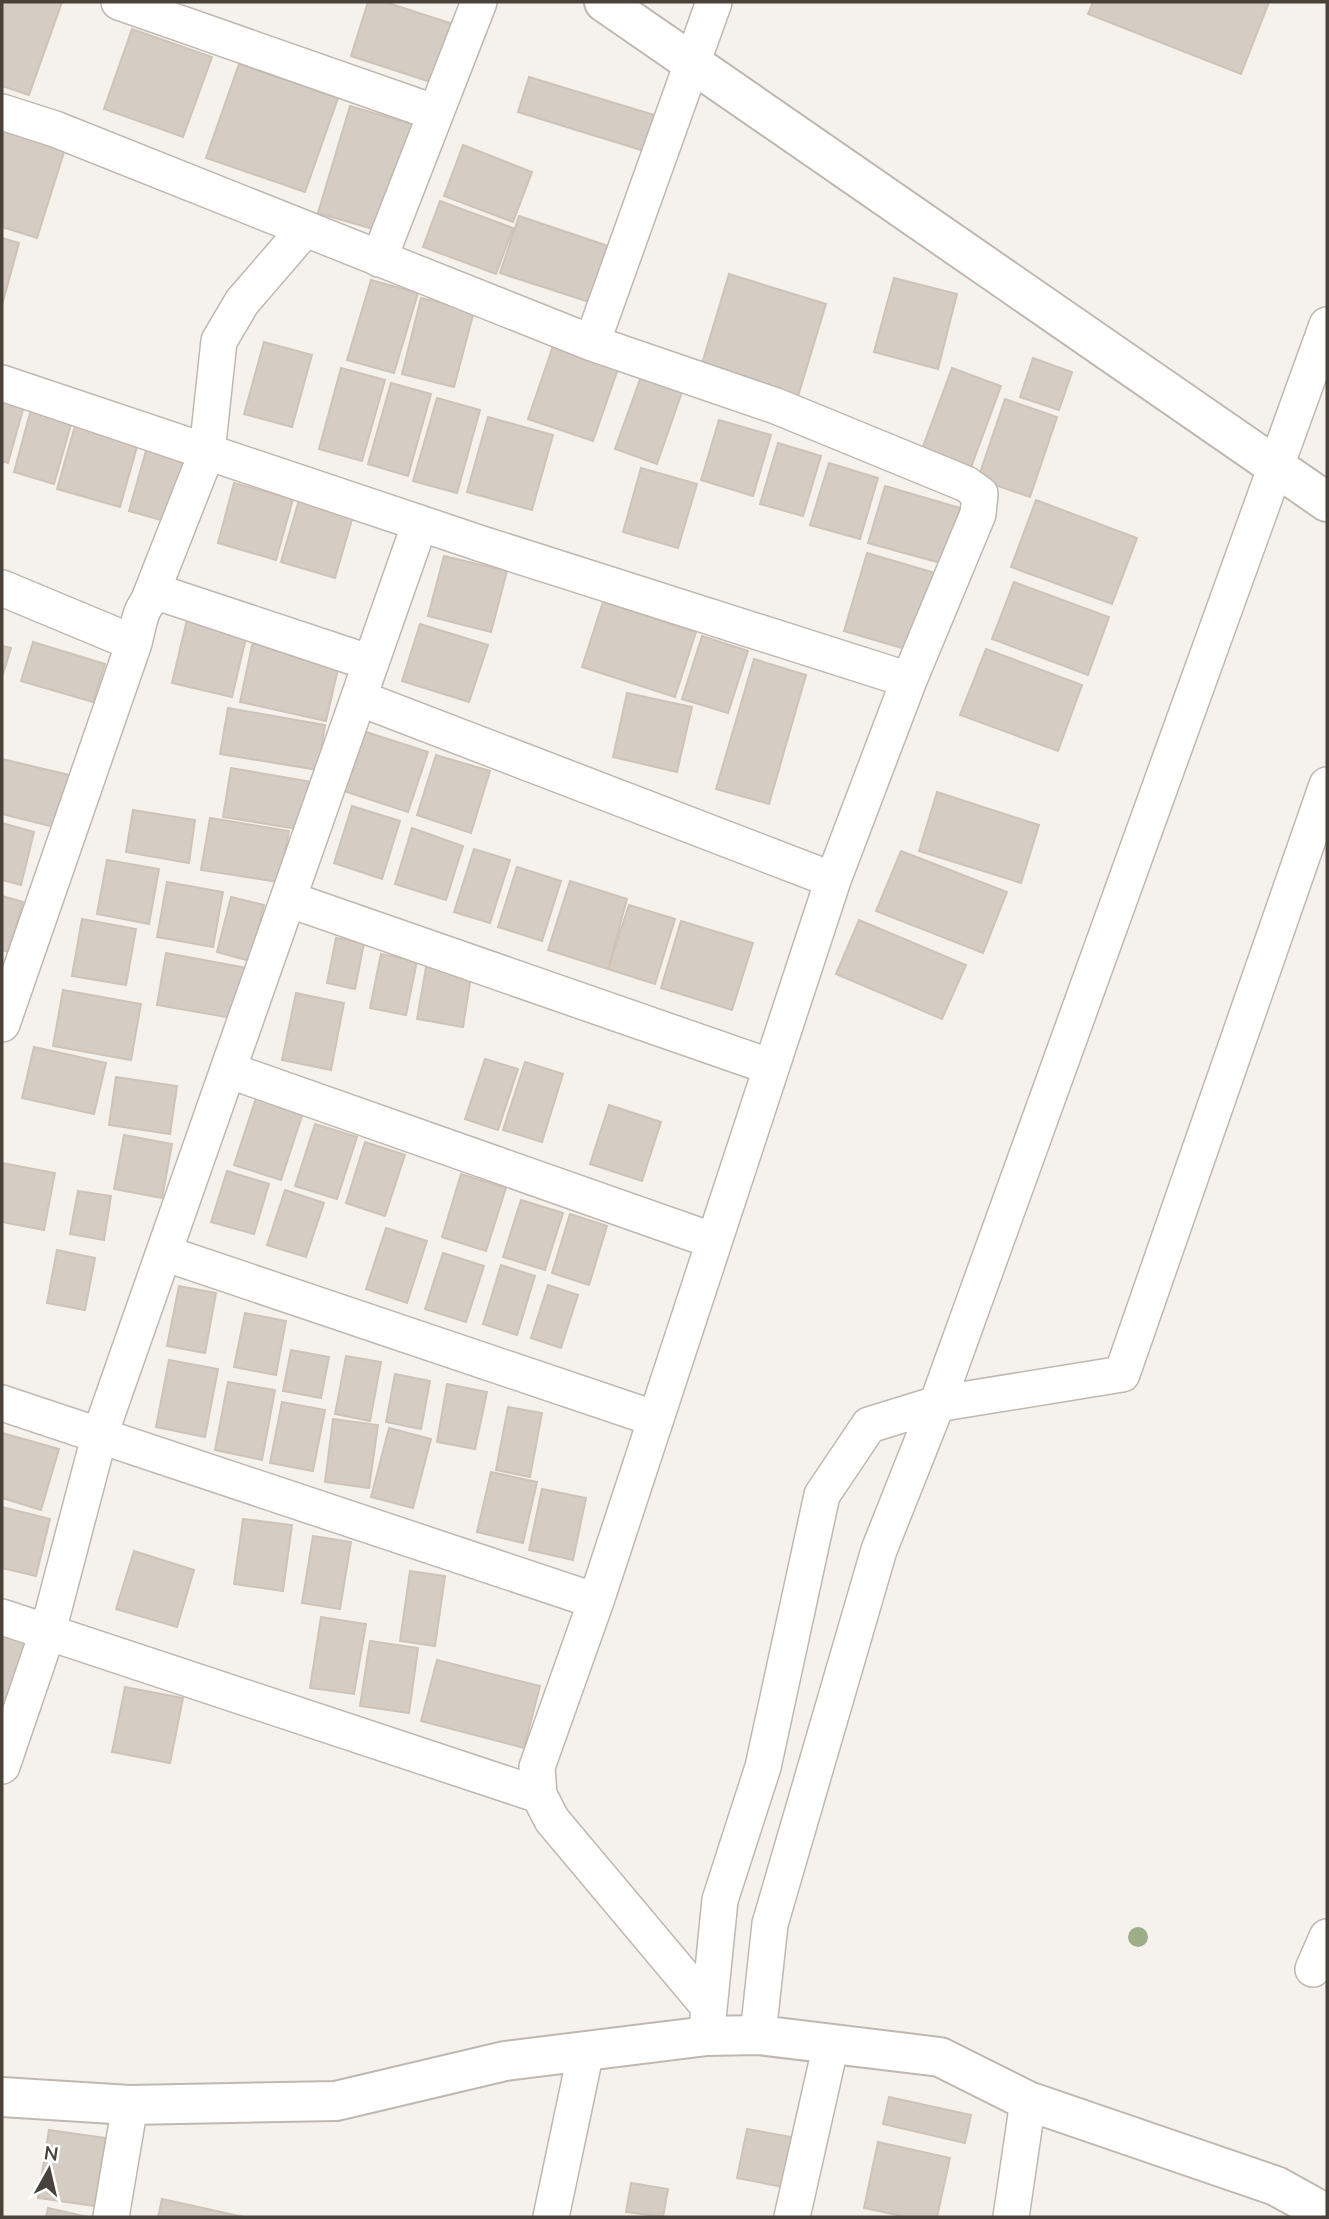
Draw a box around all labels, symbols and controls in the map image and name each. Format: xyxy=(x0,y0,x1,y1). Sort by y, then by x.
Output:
north arrow xyxy=(14,2135,84,2205)
text: N xyxy=(42,2140,60,2168)

